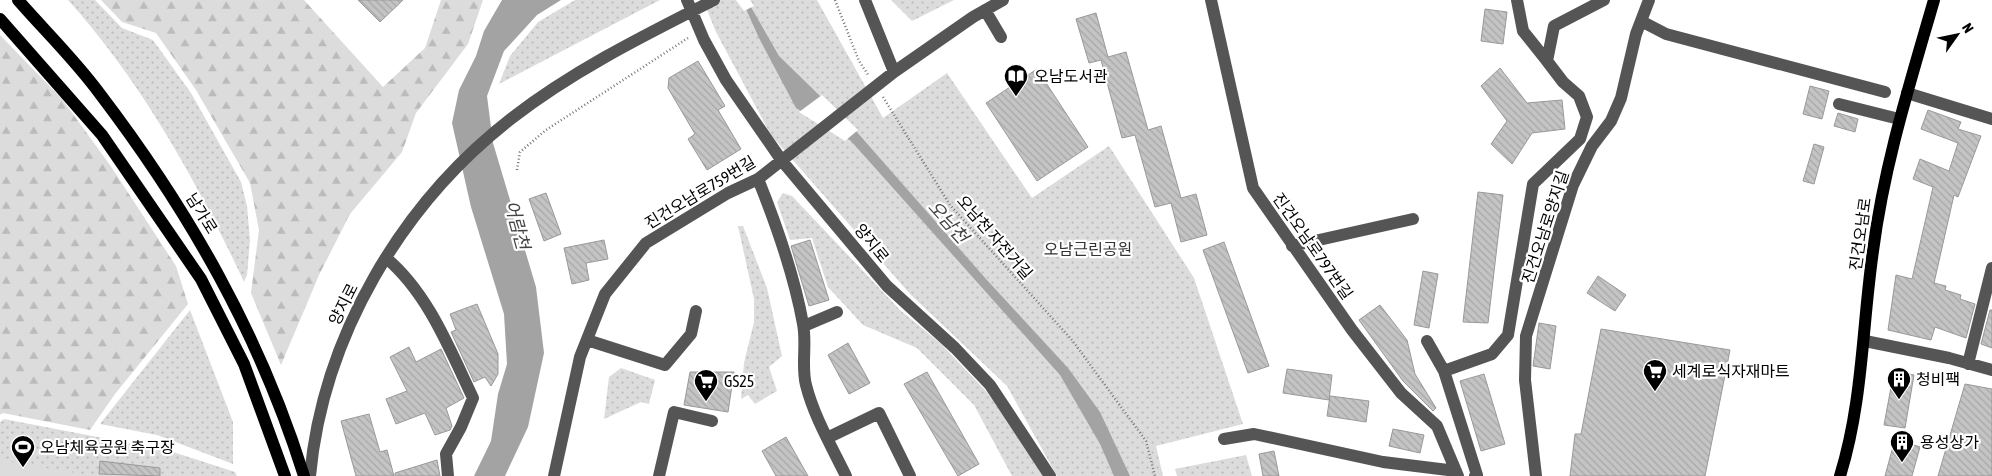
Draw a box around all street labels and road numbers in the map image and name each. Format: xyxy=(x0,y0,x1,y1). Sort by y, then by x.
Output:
street label: 진건오남로759번길 xyxy=(642,152,758,232)
street label: 진건오남로양지길 xyxy=(1518,168,1572,286)
street label: 진건오남로797번길 xyxy=(1270,189,1356,303)
street label: 남가로 xyxy=(183,190,221,237)
street label: 오남천 자전거길 xyxy=(954,191,1036,283)
street label: 진건오남로 xyxy=(1846,196,1874,272)
street label: 양지로 xyxy=(851,220,893,266)
street label: 양지로 xyxy=(325,280,361,328)

